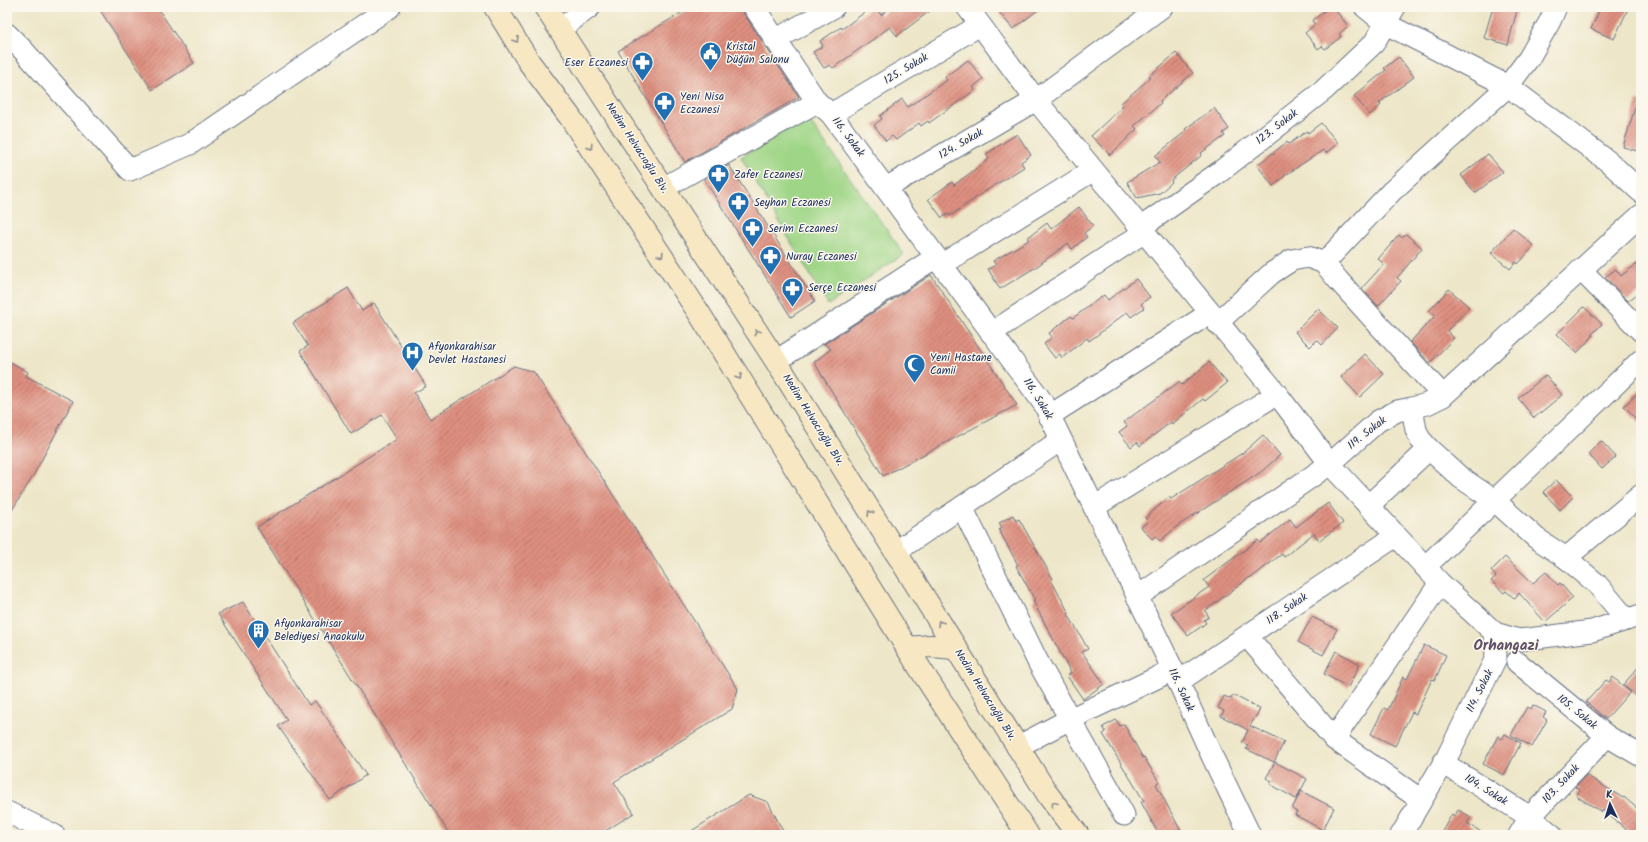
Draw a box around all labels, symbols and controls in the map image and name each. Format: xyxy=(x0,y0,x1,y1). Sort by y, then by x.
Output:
one-way arrow xyxy=(511,36,518,43)
place label: Kristal Düğün Salonu xyxy=(726,38,790,69)
public building icon: Kristal Düğün Salonu xyxy=(697,40,723,73)
street label: 125. Sokak xyxy=(880,48,932,89)
pharmacy icon: Eser Eczanesi xyxy=(630,50,656,83)
place label: Eser Eczanesi xyxy=(564,54,628,72)
place label: Yeni Nisa Eczanesi xyxy=(680,88,724,119)
pharmacy icon: Yeni Nisa Eczanesi xyxy=(651,90,677,123)
street label: Nedim Helvacıoğlu Blv. xyxy=(601,99,673,197)
street label: 123. Sokak xyxy=(1252,104,1303,149)
street label: 116. Sokak xyxy=(827,113,870,162)
street label: 124. Sokak xyxy=(935,123,988,164)
one-way arrow xyxy=(585,143,593,150)
pharmacy icon: Zafer Eczanesi xyxy=(706,162,732,195)
place label: Zafer Eczanesi xyxy=(734,166,803,184)
pharmacy icon: Seyhan Eczanesi xyxy=(725,190,751,223)
place label: Seyhan Eczanesi xyxy=(754,194,831,212)
pharmacy icon: Serim Eczanesi xyxy=(740,216,766,249)
place label: Serim Eczanesi xyxy=(768,220,838,238)
pharmacy icon: Nuray Eczanesi xyxy=(757,244,783,277)
place label: Nuray Eczanesi xyxy=(786,248,857,266)
one-way arrow xyxy=(657,251,664,258)
pharmacy icon: Serçe Eczanesi xyxy=(779,275,805,308)
place label: Serçe Eczanesi xyxy=(808,279,877,297)
one-way arrow xyxy=(754,329,762,336)
place label: Afyonkarahisar Devlet Hastanesi xyxy=(428,338,506,369)
hospital icon: Afyonkarahisar Devlet Hastanesi xyxy=(400,340,426,373)
place label: Yeni Hastane Camii xyxy=(930,349,992,380)
mosque icon: Yeni Hastane Camii xyxy=(902,351,928,384)
street label: Nedim Helvacıoğlu Blv. xyxy=(777,370,849,470)
one-way arrow xyxy=(734,373,742,380)
street label: 116. Sokak xyxy=(1018,375,1058,424)
street label: 119. Sokak xyxy=(1343,411,1391,454)
one-way arrow xyxy=(868,510,875,517)
street label: 118. Sokak xyxy=(1263,588,1312,630)
place label: Afyonkarahisar Belediyesi Anaokulu xyxy=(274,615,365,646)
building icon: Afyonkarahisar Belediyesi Anaokulu xyxy=(245,617,271,650)
one-way arrow xyxy=(937,620,944,627)
district label: Orhangazi xyxy=(1473,634,1540,658)
street label: Nedim Helvacıoğlu Blv. xyxy=(949,645,1021,745)
street label: 116. Sokak xyxy=(1163,665,1199,716)
street label: 114. Sokak xyxy=(1461,666,1499,716)
street label: 105. Sokak xyxy=(1553,690,1602,735)
street label: 103. Sokak xyxy=(1538,759,1585,808)
street label: 104. Sokak xyxy=(1461,770,1512,811)
north arrow xyxy=(1590,784,1630,824)
text: K xyxy=(1605,786,1614,804)
one-way arrow xyxy=(1052,801,1059,808)

